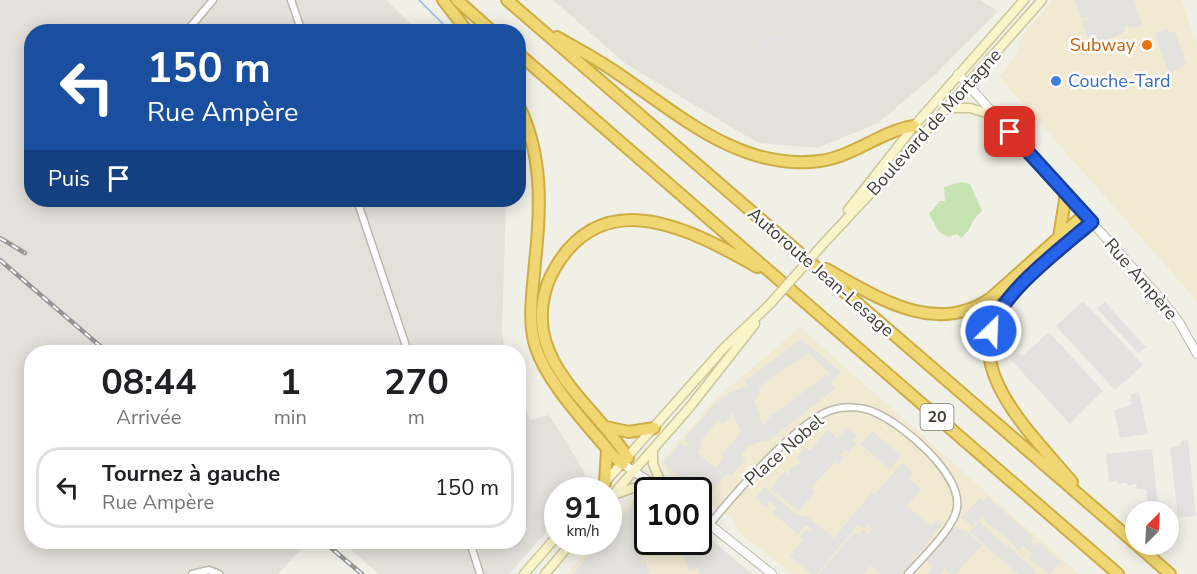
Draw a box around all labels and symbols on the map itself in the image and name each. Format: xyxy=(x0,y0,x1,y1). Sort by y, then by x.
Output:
place label: Subway xyxy=(1070,33,1136,57)
marker: Subway xyxy=(1140,38,1154,52)
street label: Boulevard de Mortagne xyxy=(861,43,1007,201)
place label: Couche-Tard xyxy=(1068,69,1171,93)
marker: Couche-Tard xyxy=(1049,74,1063,88)
pin xyxy=(984,106,1035,157)
street label: Autoroute Jean-Lesage xyxy=(743,202,899,342)
street label: Rue Ampère xyxy=(1099,233,1183,325)
position arrow xyxy=(959,299,1023,363)
road number: 20 xyxy=(920,404,954,430)
street label: Place Nobel xyxy=(739,409,829,491)
speed limit sign: 100 xyxy=(634,477,712,555)
north arrow xyxy=(1125,501,1179,555)

